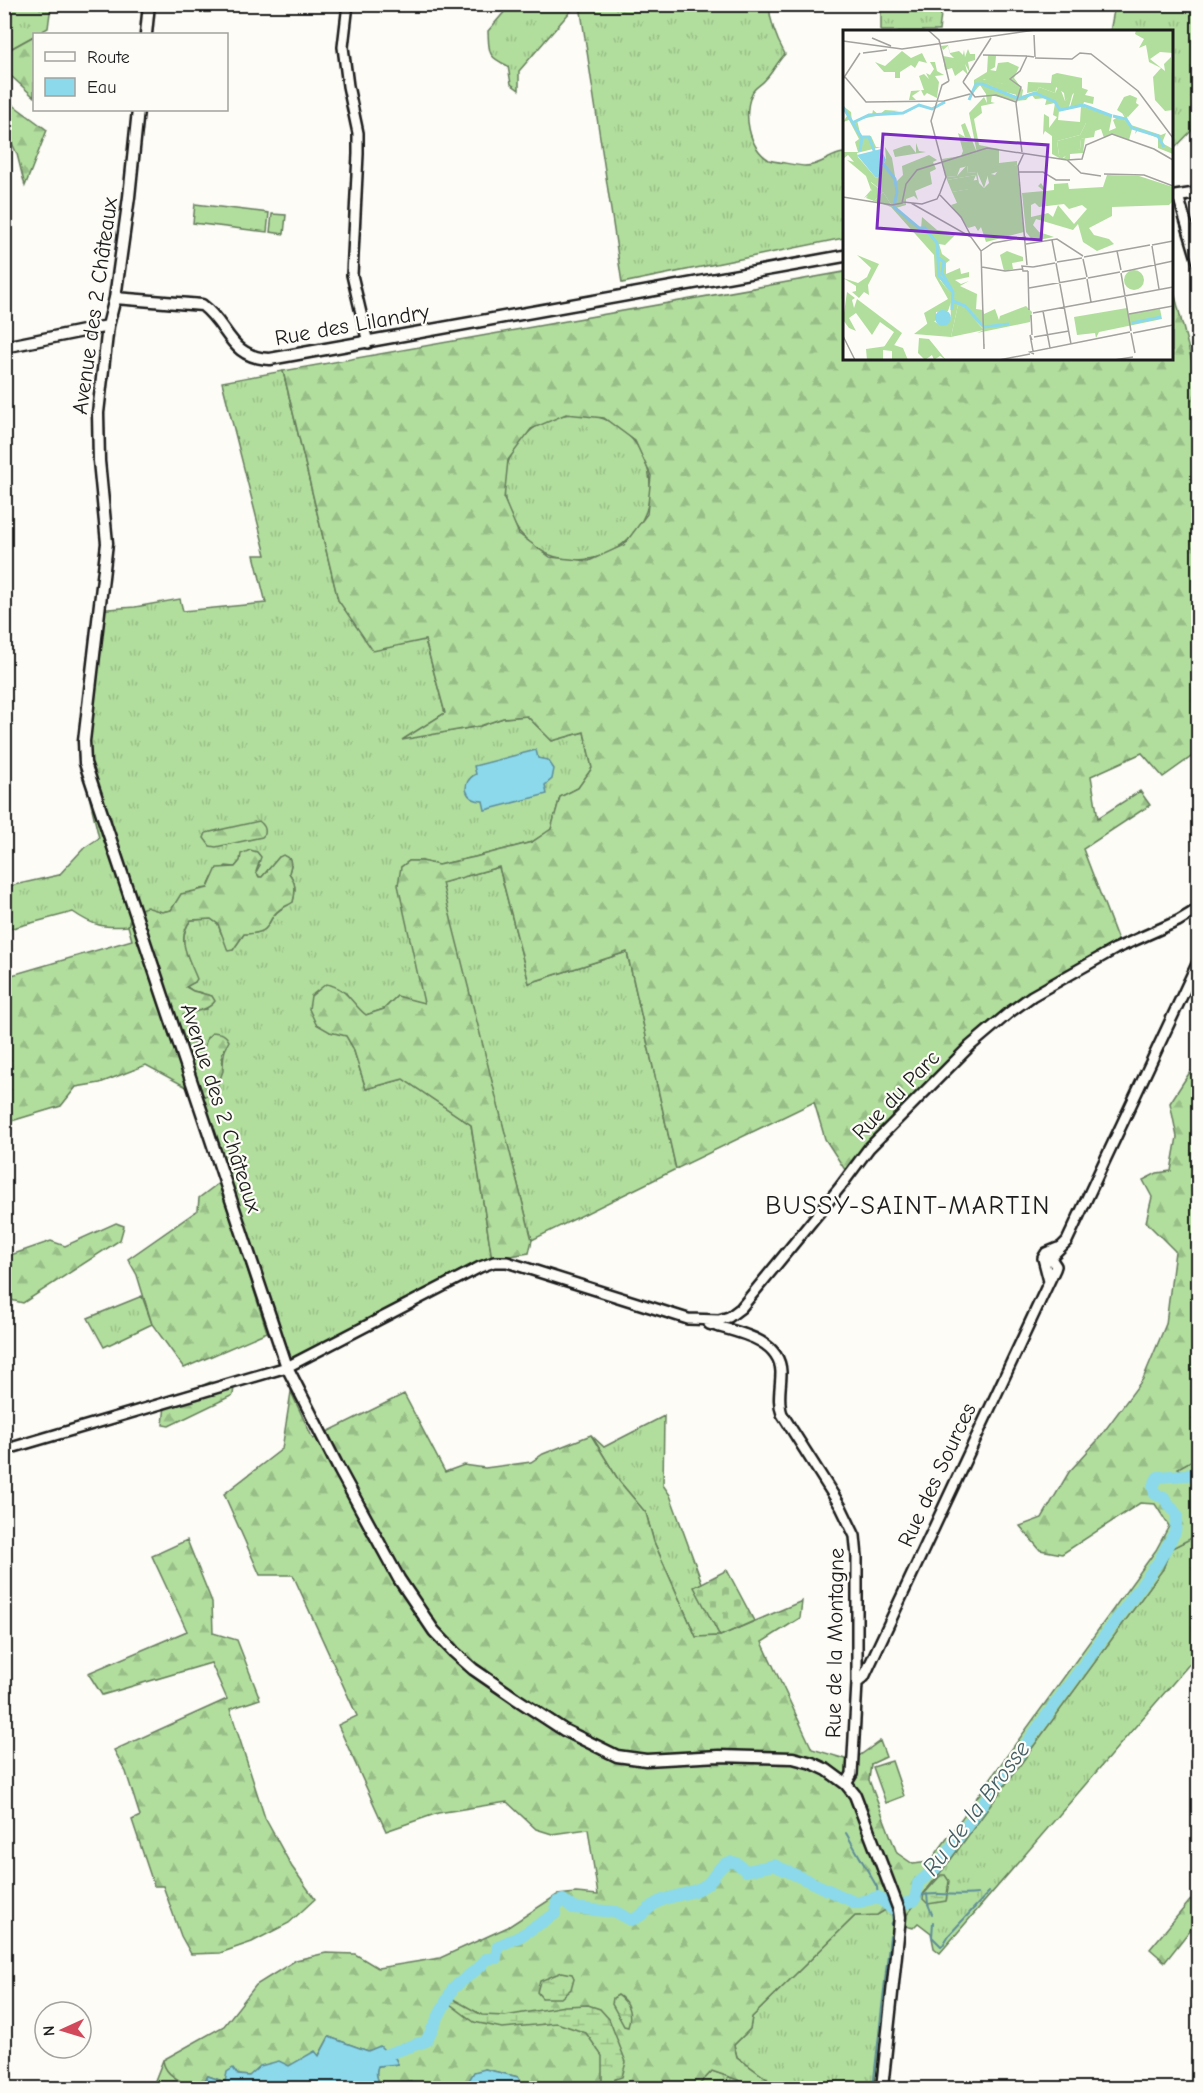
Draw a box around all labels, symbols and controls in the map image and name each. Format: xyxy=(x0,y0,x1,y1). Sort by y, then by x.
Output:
inset map xyxy=(843,30,1173,360)
legend xyxy=(33,33,228,111)
text: Route xyxy=(87,47,130,68)
text: Eau xyxy=(87,77,116,98)
street label: Avenue des 2 Châteaux xyxy=(67,195,123,416)
street label: Rue des Lilandry xyxy=(273,299,431,351)
street label: Avenue des 2 Châteaux xyxy=(175,1000,267,1217)
street label: Rue du Parc xyxy=(847,1045,945,1145)
district label: BUSSY-SAINT-MARTIN xyxy=(765,1191,1051,1221)
street label: Rue des Sources xyxy=(892,1399,982,1551)
street label: Rue de la Montagne xyxy=(820,1548,850,1738)
water label: Ru de la Brosse xyxy=(916,1735,1036,1881)
north arrow xyxy=(33,2000,93,2060)
text: N xyxy=(40,2025,58,2037)

